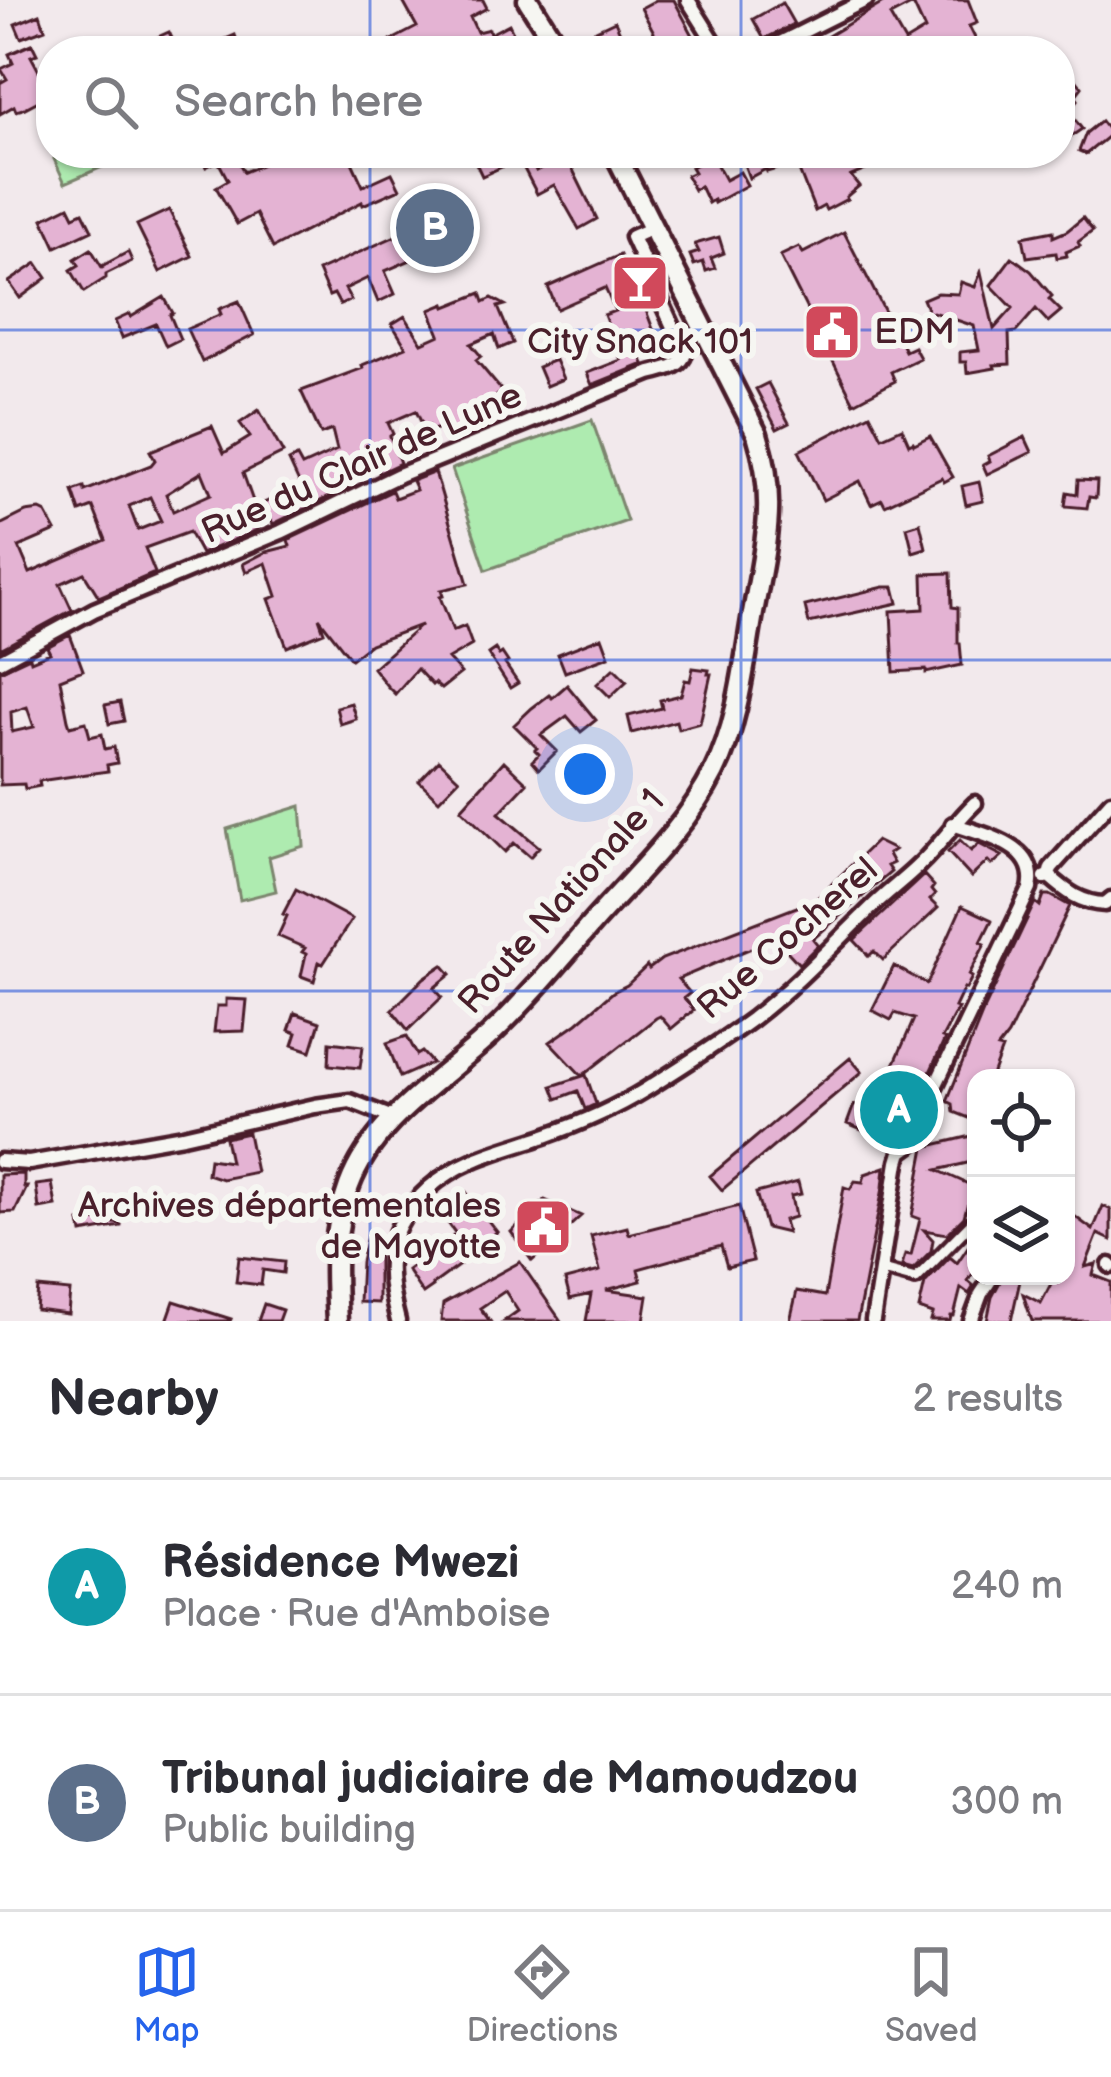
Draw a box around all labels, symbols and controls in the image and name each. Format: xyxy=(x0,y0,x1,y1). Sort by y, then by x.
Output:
search box xyxy=(36,36,1075,168)
icon: search xyxy=(78,69,144,135)
text: Search here xyxy=(174,75,423,130)
pin: B xyxy=(396,183,474,273)
bar icon: City Snack 101 xyxy=(609,252,671,314)
public building icon: EDM xyxy=(801,301,863,363)
place label: EDM xyxy=(874,311,955,354)
place label: City Snack 101 xyxy=(527,321,753,364)
street label: Rue du Clair de Lune xyxy=(195,374,529,554)
your location xyxy=(555,744,615,804)
street label: Route Nationale 1 xyxy=(450,781,674,1023)
street label: Rue Cocherel xyxy=(689,849,887,1029)
pin: A xyxy=(860,1065,938,1155)
map controls xyxy=(967,1069,1075,1285)
button: locate xyxy=(967,1069,1075,1177)
button: layers xyxy=(967,1177,1075,1285)
place label: Archives départementales de Mayotte xyxy=(78,1185,501,1269)
public building icon: Archives départementales de Mayotte xyxy=(512,1196,574,1258)
text: Nearby xyxy=(48,1369,219,1430)
text: 2 results xyxy=(912,1376,1063,1423)
text: Résidence Mwezi xyxy=(162,1536,519,1591)
text: A xyxy=(75,1563,99,1610)
text: 240 m xyxy=(951,1563,1063,1610)
text: Place · Rue d'Amboise xyxy=(162,1591,550,1638)
text: Tribunal judiciaire de Mamoudzou xyxy=(162,1752,858,1807)
text: B xyxy=(73,1779,101,1826)
text: 300 m xyxy=(950,1779,1063,1826)
text: Public building xyxy=(162,1807,416,1854)
tab: Map xyxy=(133,1939,200,2051)
tab: Directions xyxy=(466,1939,618,2051)
tab: Saved xyxy=(885,1939,978,2051)

